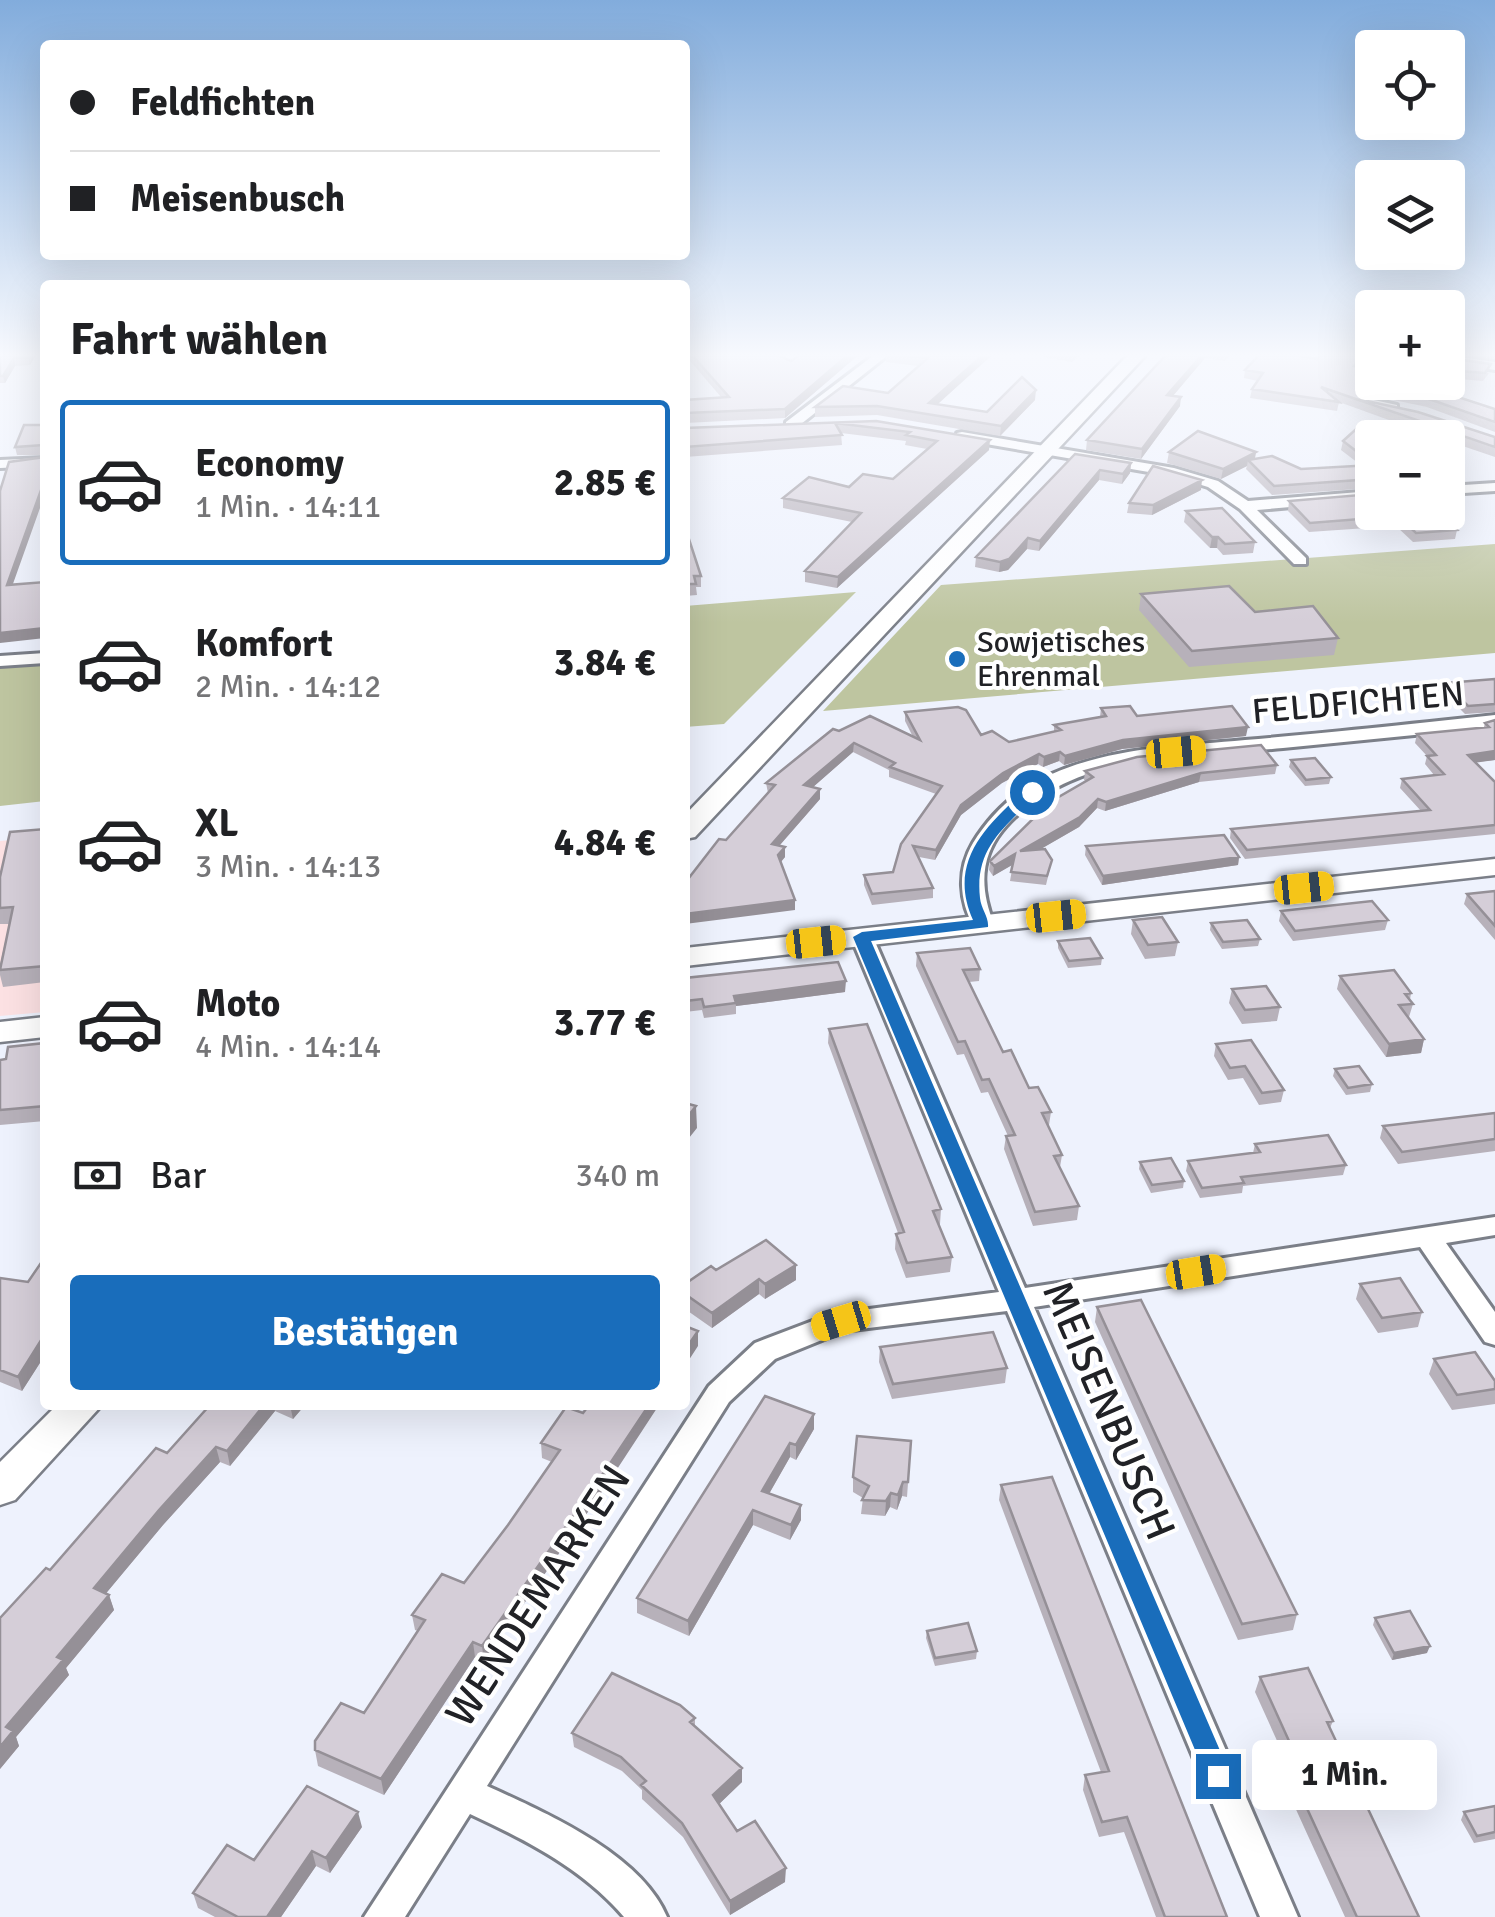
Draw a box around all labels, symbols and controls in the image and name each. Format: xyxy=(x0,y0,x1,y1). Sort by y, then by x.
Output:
map controls xyxy=(1355,30,1465,530)
button: locate xyxy=(1355,30,1465,140)
text: Feldfichten xyxy=(130,79,315,126)
button: layers xyxy=(1355,160,1465,270)
text: Meisenbusch xyxy=(130,175,345,222)
button: + xyxy=(1355,290,1465,400)
text: Fahrt wählen xyxy=(70,312,328,367)
button: − xyxy=(1355,420,1465,530)
icon: car xyxy=(75,438,165,528)
text: Economy xyxy=(195,440,344,487)
text: 2.85 € xyxy=(554,459,655,506)
text: 1 Min. · 14:11 xyxy=(195,487,381,526)
icon: car xyxy=(75,618,165,708)
text: Komfort xyxy=(195,620,333,667)
place label: Sowjetisches Ehrenmal xyxy=(977,624,1145,695)
text: 3.84 € xyxy=(554,639,655,686)
marker: Sowjetisches Ehrenmal xyxy=(946,648,968,670)
text: 2 Min. · 14:12 xyxy=(195,667,381,706)
street label: FELDFICHTEN xyxy=(1250,672,1466,733)
car xyxy=(1145,734,1207,770)
route start xyxy=(1010,770,1055,815)
icon: car xyxy=(75,798,165,888)
text: XL xyxy=(195,800,238,847)
text: 4.84 € xyxy=(554,819,655,866)
text: 3 Min. · 14:13 xyxy=(195,847,381,886)
car xyxy=(1273,870,1335,906)
car xyxy=(1025,898,1087,934)
car xyxy=(785,924,847,960)
icon: car xyxy=(75,978,165,1068)
text: Moto xyxy=(195,980,280,1027)
text: 3.77 € xyxy=(554,999,655,1046)
text: 4 Min. · 14:14 xyxy=(195,1027,381,1066)
icon: cash xyxy=(70,1148,125,1203)
text: Bar xyxy=(150,1152,206,1199)
text: 340 m xyxy=(576,1156,660,1195)
car xyxy=(1164,1252,1228,1292)
street label: MEISENBUSCH xyxy=(1031,1274,1186,1548)
button: Bestätigen xyxy=(70,1275,660,1390)
car xyxy=(808,1298,874,1344)
street label: WENDEMARKEN xyxy=(435,1456,642,1736)
callout: 1 Min. xyxy=(1253,1741,1438,1811)
route end xyxy=(1196,1754,1241,1799)
text: 1 Min. xyxy=(1301,1755,1388,1794)

